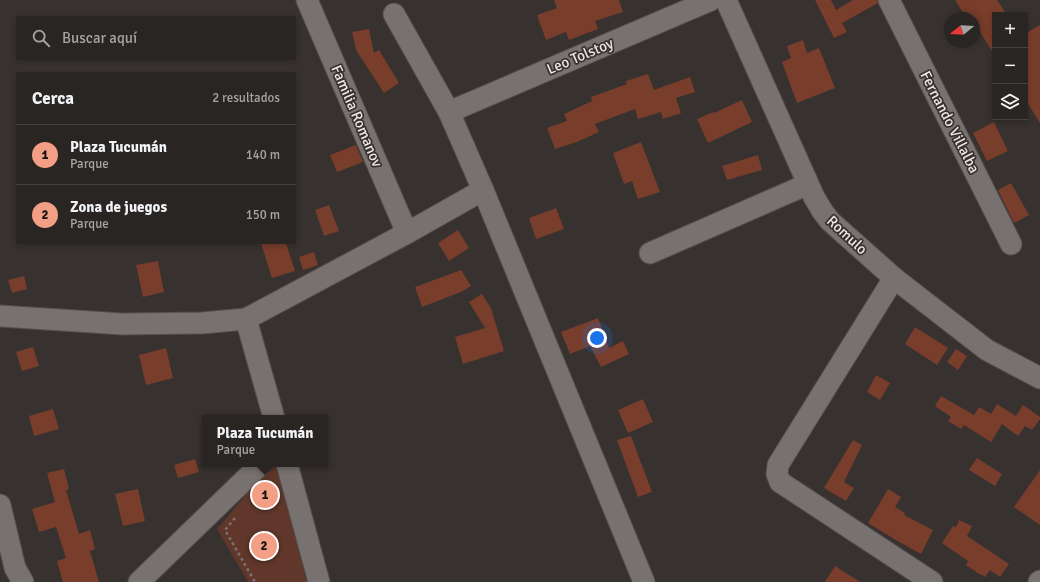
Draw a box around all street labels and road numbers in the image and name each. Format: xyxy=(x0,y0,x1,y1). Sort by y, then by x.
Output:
street label: Leo Tolstoy xyxy=(544,34,616,78)
street label: Familia Romanov xyxy=(327,62,387,170)
street label: Fernando Villalba xyxy=(916,68,984,176)
street label: Romulo xyxy=(823,212,871,258)

